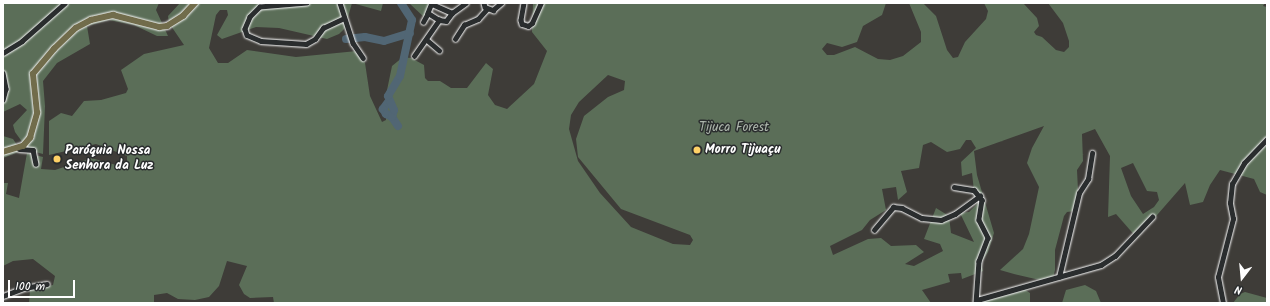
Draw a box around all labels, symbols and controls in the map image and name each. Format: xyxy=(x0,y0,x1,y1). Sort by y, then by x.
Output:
park label: Tijuca Forest xyxy=(699,120,769,136)
place label: Morro Tijuaçu xyxy=(705,142,781,158)
place label: Paróquia Nossa Senhora da Luz xyxy=(65,144,154,175)
marker: Morro Tijuaçu xyxy=(692,145,702,155)
marker: Paróquia Nossa Senhora da Luz xyxy=(52,154,62,164)
north arrow xyxy=(1222,258,1262,298)
scale bar xyxy=(10,272,77,298)
text: 100 m xyxy=(15,277,45,296)
text: N xyxy=(1233,280,1245,299)

